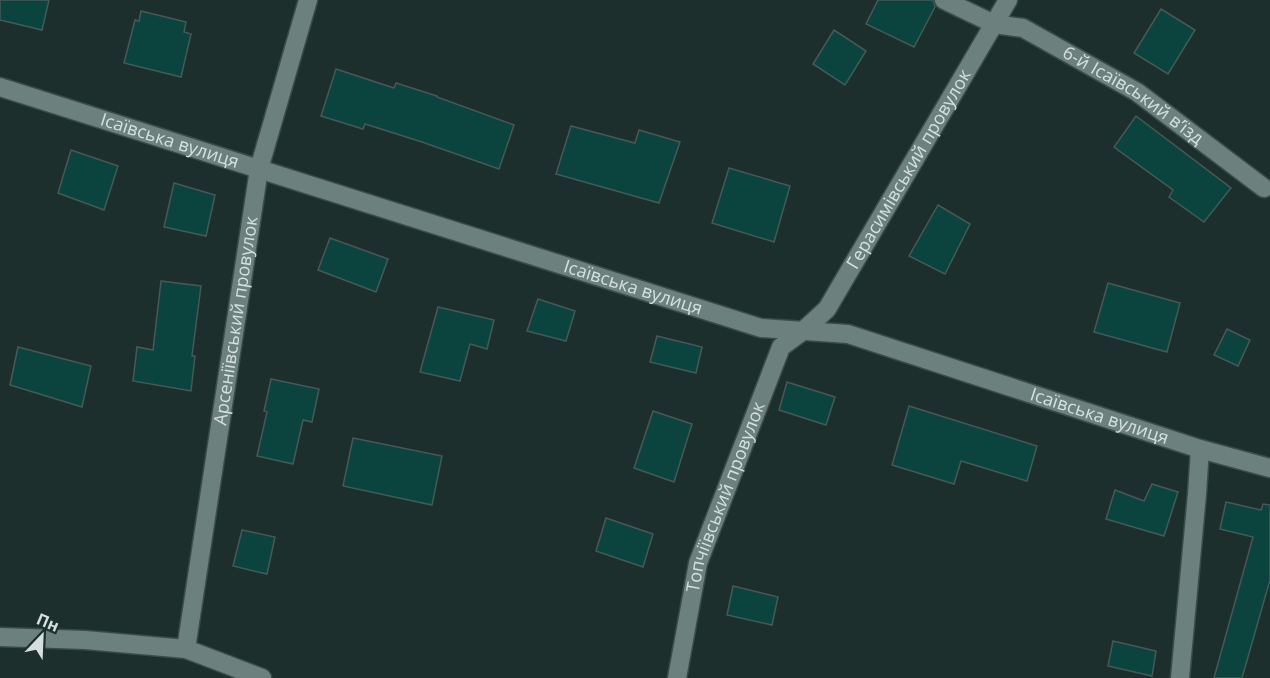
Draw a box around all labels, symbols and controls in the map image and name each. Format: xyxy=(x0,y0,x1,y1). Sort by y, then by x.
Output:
street label: 6-й Ісаївський в’їзд xyxy=(1059,40,1209,149)
street label: Герасимівський провулок xyxy=(840,64,976,273)
street label: Ісаївська вулиця xyxy=(98,107,242,173)
street label: Арсеніївський провулок xyxy=(207,214,263,427)
street label: Ісаївська вулиця xyxy=(561,253,706,320)
street label: Ісаївська вулиця xyxy=(1028,381,1172,449)
street label: Топчіївський провулок xyxy=(680,397,770,594)
north arrow xyxy=(12,606,72,666)
text: Пн xyxy=(33,608,63,637)

